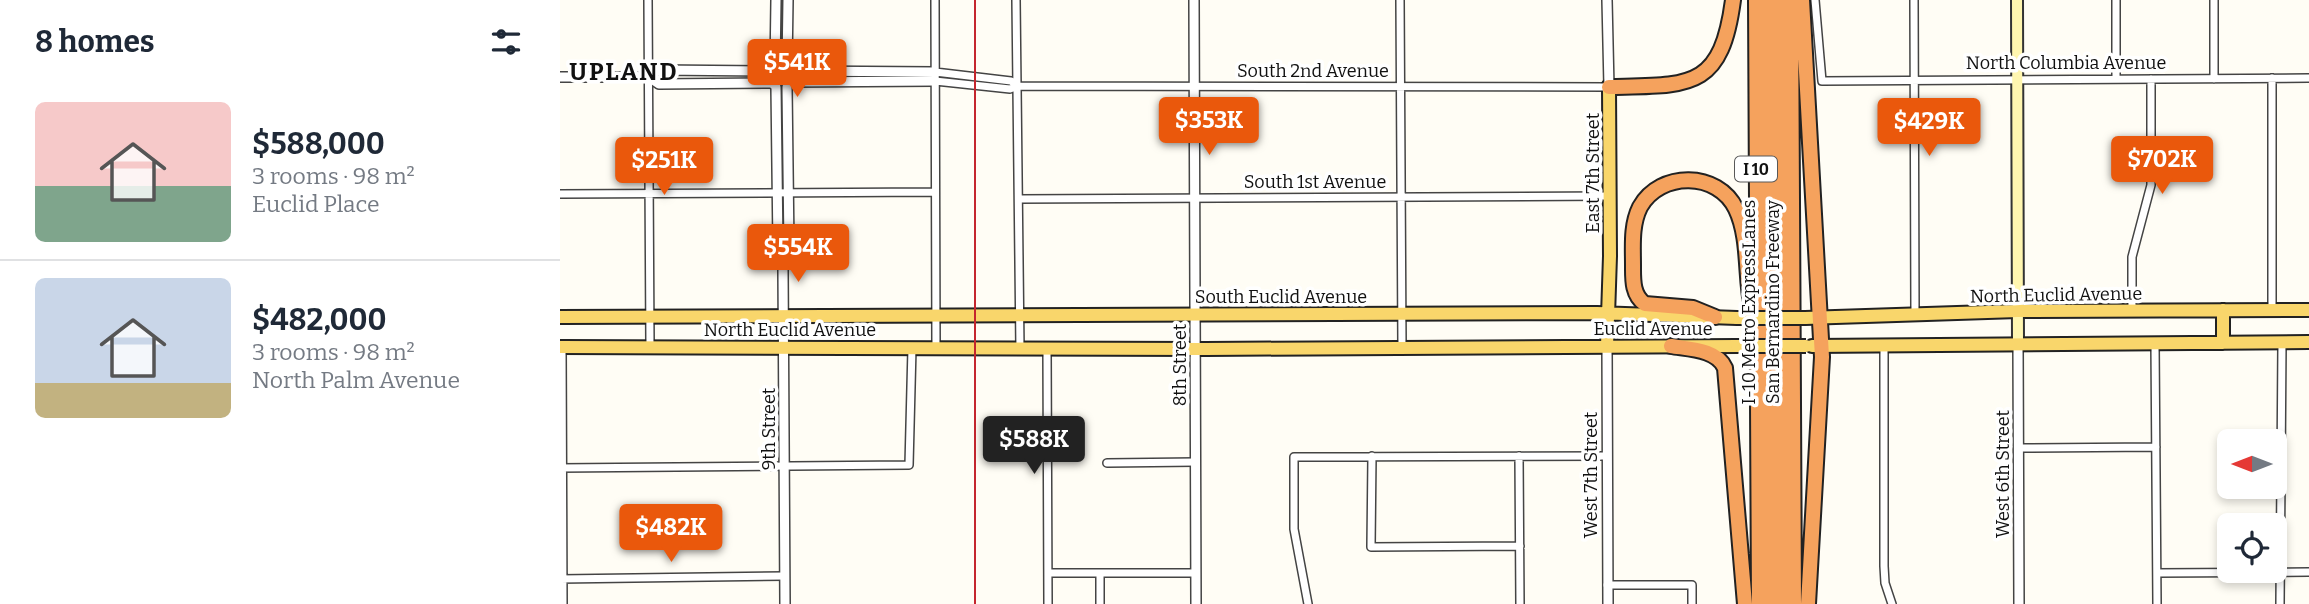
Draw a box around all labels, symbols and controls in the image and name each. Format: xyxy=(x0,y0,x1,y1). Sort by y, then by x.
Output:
icon: filters xyxy=(487,23,525,61)
text: 8 homes xyxy=(35,24,155,60)
pin: $541K xyxy=(748,40,846,99)
text: $541K xyxy=(764,48,831,76)
street label: North Columbia Avenue xyxy=(1966,52,2166,74)
district label: UPLAND xyxy=(569,58,679,86)
street label: South 2nd Avenue xyxy=(1237,60,1389,82)
pin: $353K xyxy=(1160,97,1258,157)
pin: $429K xyxy=(1880,99,1978,158)
text: $353K xyxy=(1175,106,1243,134)
text: $429K xyxy=(1893,107,1965,135)
street label: East 7th Street xyxy=(1582,112,1604,233)
text: $588,000 xyxy=(252,126,385,162)
icon: home xyxy=(91,130,175,214)
pin: $702K xyxy=(2113,136,2211,196)
pin: $251K xyxy=(615,138,713,197)
text: $702K xyxy=(2127,145,2197,173)
text: $251K xyxy=(631,146,697,174)
road number: I 10 xyxy=(1735,156,1777,182)
text: 3 rooms · 98 m² xyxy=(252,162,415,190)
street label: South 1st Avenue xyxy=(1244,171,1386,193)
text: Euclid Place xyxy=(252,190,380,218)
street label: I-10 Metro ExpressLanes xyxy=(1738,200,1760,404)
street label: San Bernardino Freeway xyxy=(1762,200,1784,404)
pin: $554K xyxy=(749,224,847,284)
text: $554K xyxy=(763,233,833,261)
street label: North Euclid Avenue xyxy=(1970,282,2142,308)
street label: South Euclid Avenue xyxy=(1195,286,1367,308)
text: $482,000 xyxy=(252,302,387,338)
icon: home xyxy=(91,306,175,390)
street label: Euclid Avenue xyxy=(1593,318,1713,340)
street label: North Euclid Avenue xyxy=(704,319,876,341)
street label: 8th Street xyxy=(1169,323,1191,406)
text: 3 rooms · 98 m² xyxy=(252,338,415,366)
text: North Palm Avenue xyxy=(252,366,460,394)
street label: 9th Street xyxy=(758,387,780,470)
street label: West 6th Street xyxy=(1992,409,2014,538)
street label: West 7th Street xyxy=(1580,411,1602,538)
pin: $588K xyxy=(985,416,1083,476)
text: $588K xyxy=(999,425,1069,453)
north arrow xyxy=(2217,429,2287,499)
map controls xyxy=(2217,429,2287,583)
pin: $482K xyxy=(622,504,720,564)
text: $482K xyxy=(635,513,707,541)
button: locate xyxy=(2217,513,2287,583)

